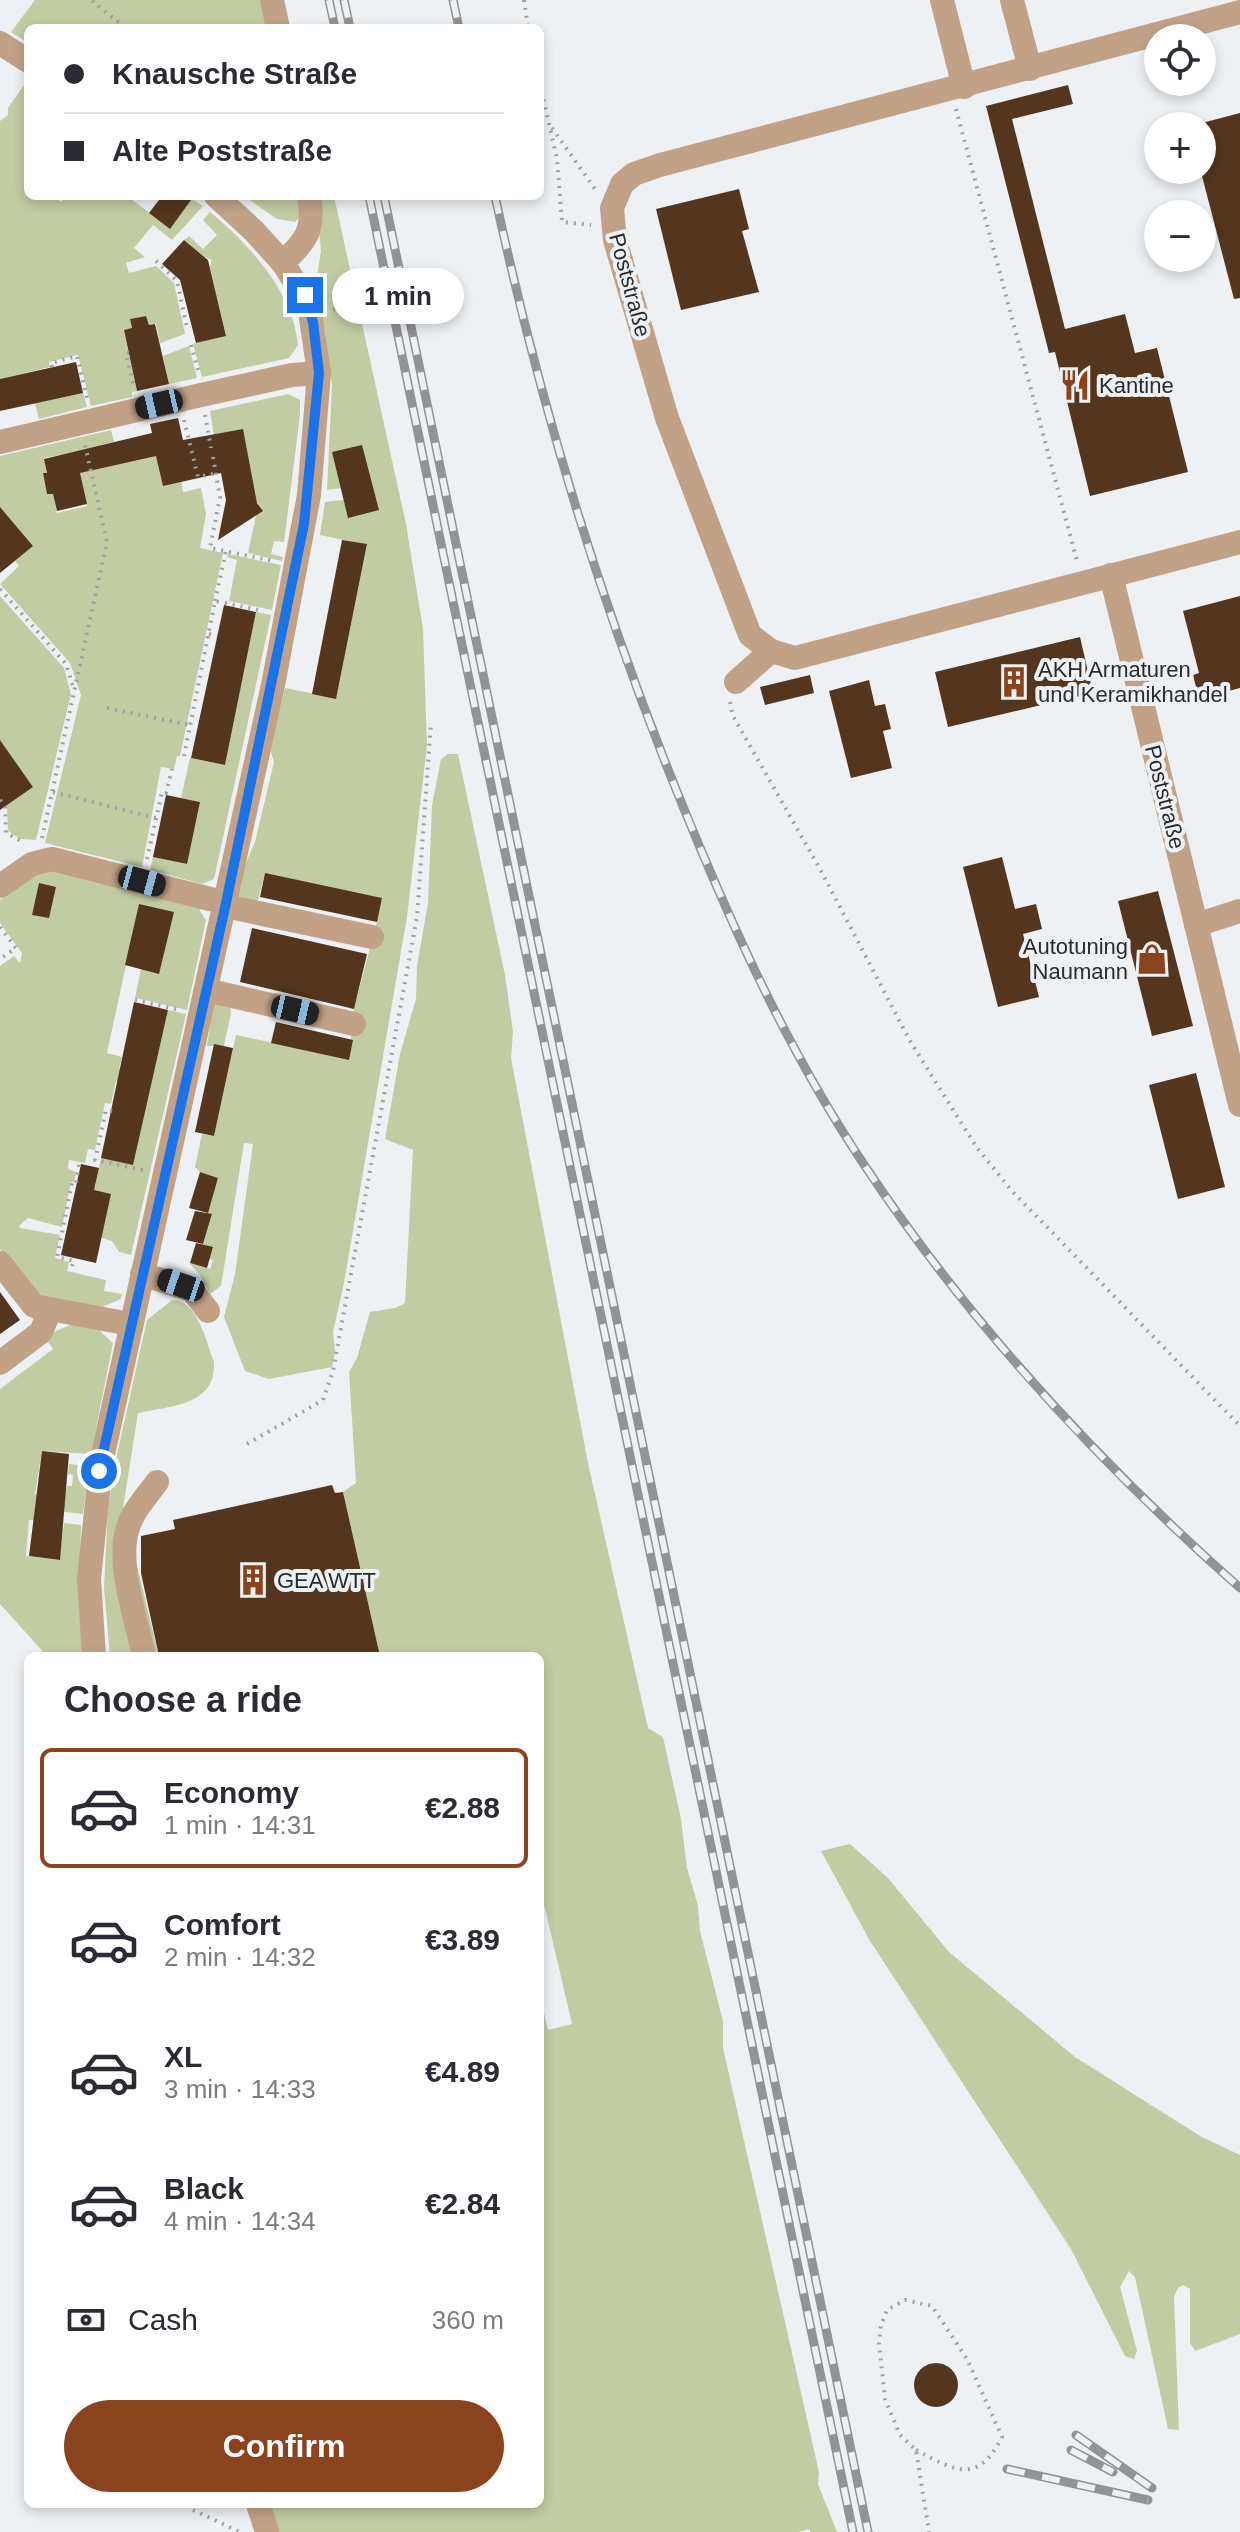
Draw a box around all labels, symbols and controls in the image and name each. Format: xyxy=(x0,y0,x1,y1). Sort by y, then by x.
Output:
map controls xyxy=(1144,24,1216,272)
button: locate xyxy=(1144,24,1216,96)
text: Knausche Straße xyxy=(112,57,357,90)
button: + xyxy=(1144,112,1216,184)
text: Alte Poststraße xyxy=(112,134,332,167)
button: − xyxy=(1144,200,1216,272)
street label: Poststraße xyxy=(604,230,656,340)
callout: 1 min xyxy=(333,267,465,323)
route end xyxy=(287,277,323,313)
text: 1 min xyxy=(364,281,432,311)
restaurant icon: Kantine xyxy=(1058,368,1092,402)
place label: Kantine xyxy=(1099,373,1174,398)
car xyxy=(133,387,185,421)
place label: AKH Armaturen und Keramikhandel xyxy=(1038,657,1228,707)
building icon: AKH Armaturen und Keramikhandel xyxy=(997,665,1031,699)
street label: Poststraße xyxy=(1140,742,1190,852)
car xyxy=(116,863,168,899)
place label: Autotuning Naumann xyxy=(1023,934,1128,984)
shop icon: Autotuning Naumann xyxy=(1135,942,1169,976)
car xyxy=(269,993,321,1027)
car xyxy=(154,1266,208,1304)
route start xyxy=(81,1453,117,1489)
building icon: GEA WTT xyxy=(236,1563,270,1597)
place label: GEA WTT xyxy=(277,1568,376,1593)
text: Choose a ride xyxy=(64,1679,302,1720)
icon: car xyxy=(68,1772,140,1844)
text: Economy xyxy=(164,1776,299,1809)
text: €2.88 xyxy=(425,1791,500,1824)
text: 1 min · 14:31 xyxy=(164,1810,316,1840)
icon: car xyxy=(68,1904,140,1976)
text: Comfort xyxy=(164,1908,281,1941)
text: €3.89 xyxy=(425,1923,500,1956)
text: 2 min · 14:32 xyxy=(164,1942,316,1972)
icon: car xyxy=(68,2036,140,2108)
text: XL xyxy=(164,2040,202,2073)
text: €4.89 xyxy=(425,2055,500,2088)
text: 3 min · 14:33 xyxy=(164,2074,316,2104)
icon: car xyxy=(68,2168,140,2240)
text: Black xyxy=(164,2172,244,2205)
text: €2.84 xyxy=(425,2187,500,2220)
text: 4 min · 14:34 xyxy=(164,2206,316,2236)
icon: cash xyxy=(64,2298,108,2342)
text: Cash xyxy=(128,2303,198,2336)
text: 360 m xyxy=(432,2305,504,2335)
button: Confirm xyxy=(64,2400,504,2492)

